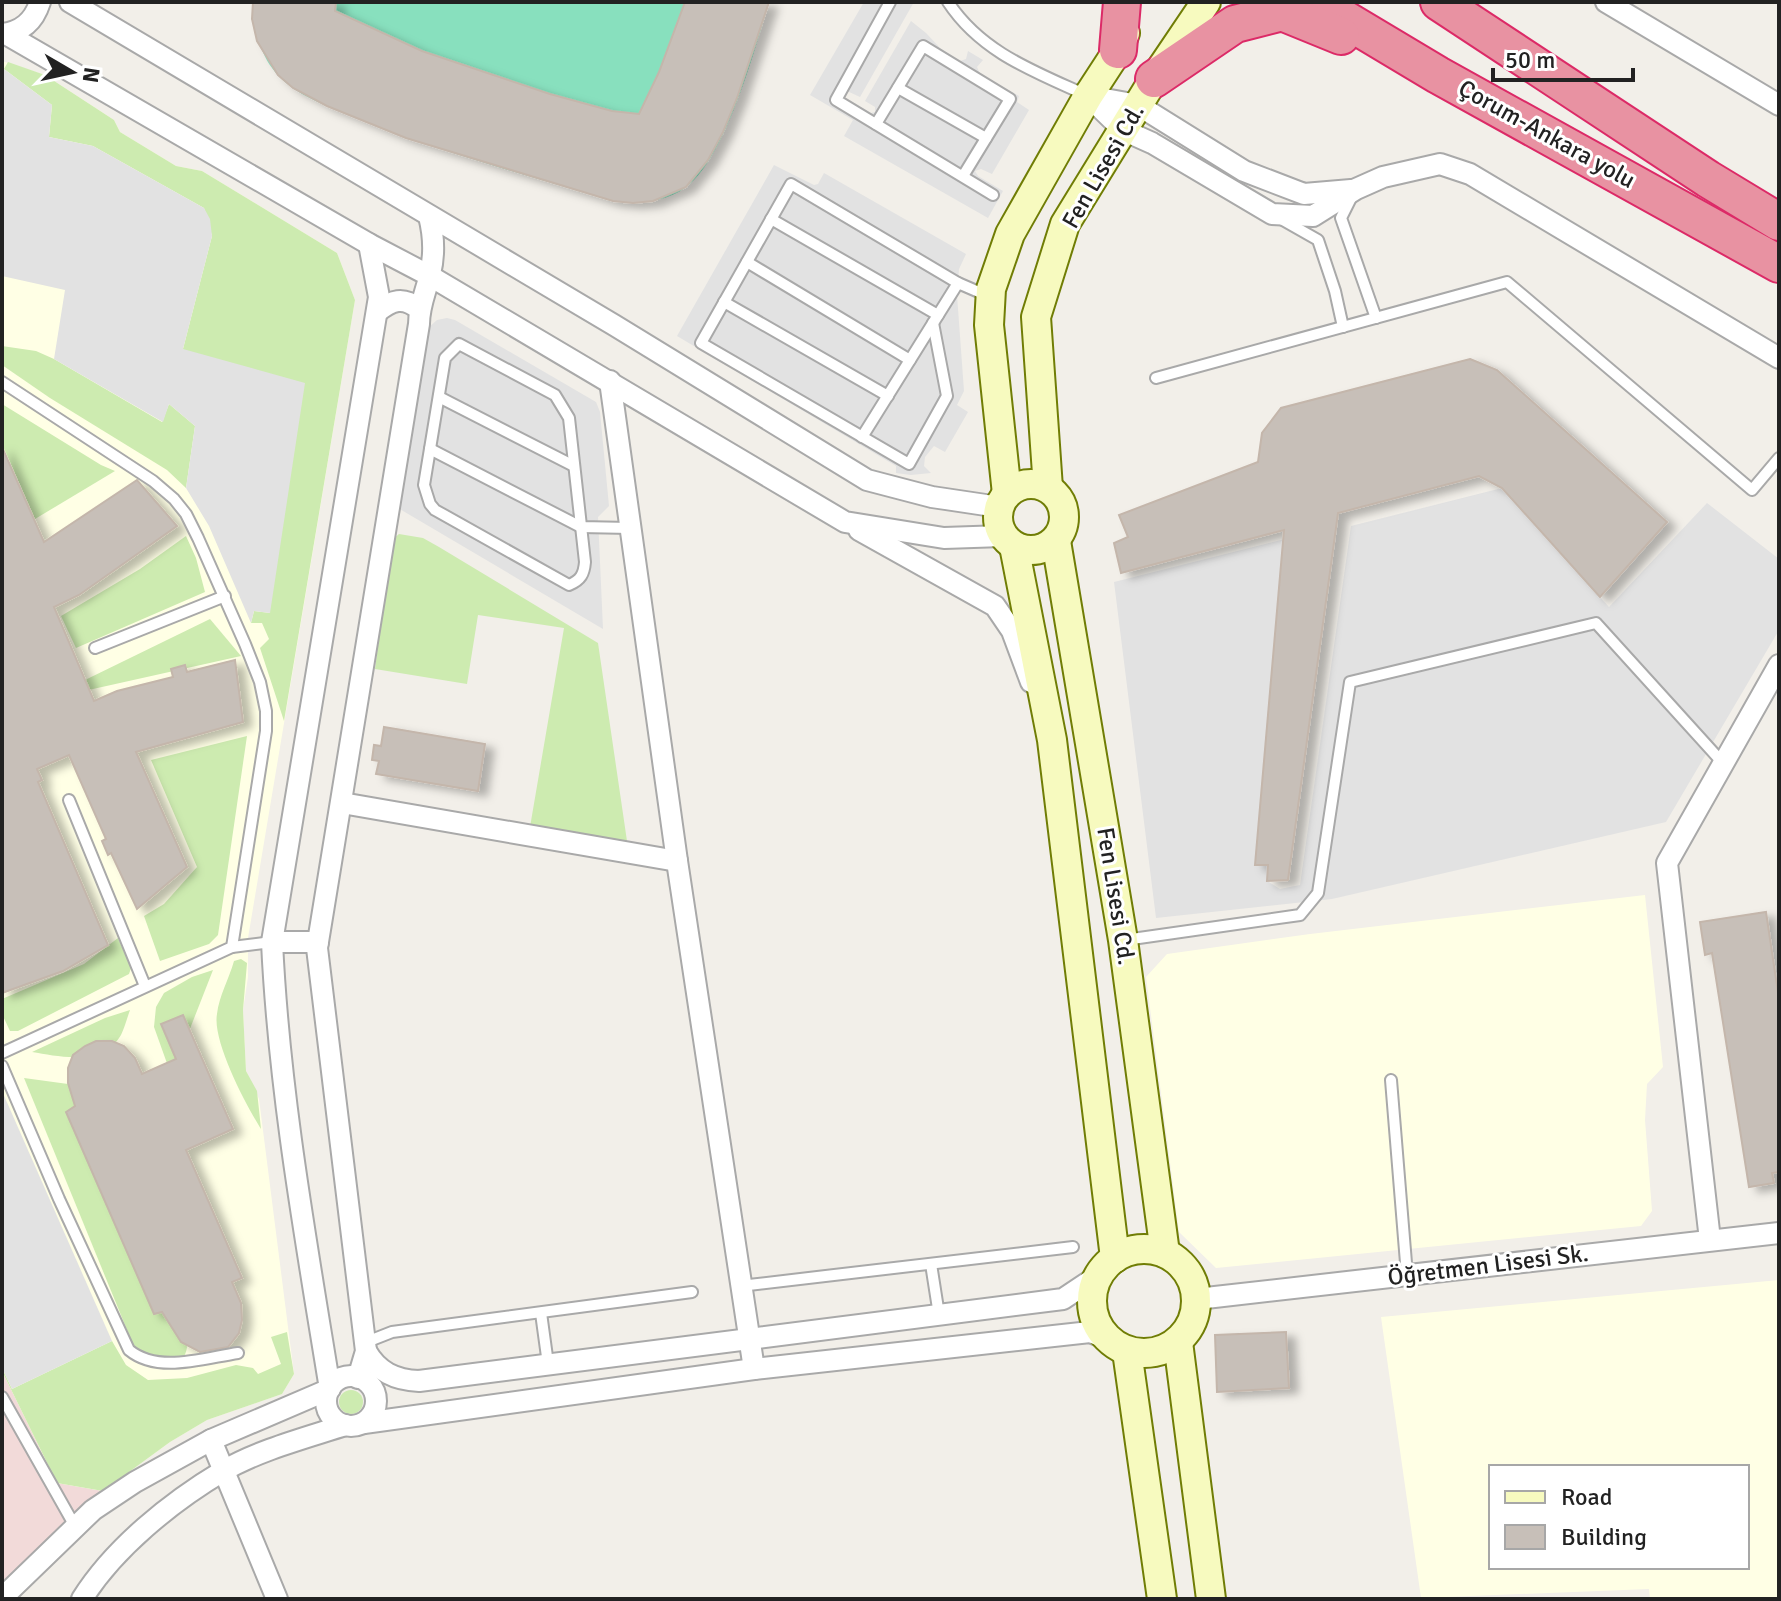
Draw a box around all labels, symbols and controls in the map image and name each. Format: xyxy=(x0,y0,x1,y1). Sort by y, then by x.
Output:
north arrow xyxy=(32,32,112,112)
scale bar xyxy=(1493,32,1633,82)
text: 50 m xyxy=(1505,45,1555,75)
text: N xyxy=(77,65,106,85)
street label: Çorum-Ankara yolu xyxy=(1453,73,1641,195)
street label: Fen Lisesi Cd. xyxy=(1055,98,1151,234)
street label: Fen Lisesi Cd. xyxy=(1090,825,1142,967)
street label: Öğretmen Lisesi Sk. xyxy=(1386,1238,1590,1292)
legend xyxy=(1489,1465,1749,1569)
text: Road xyxy=(1561,1482,1612,1512)
text: Building xyxy=(1561,1522,1647,1552)

